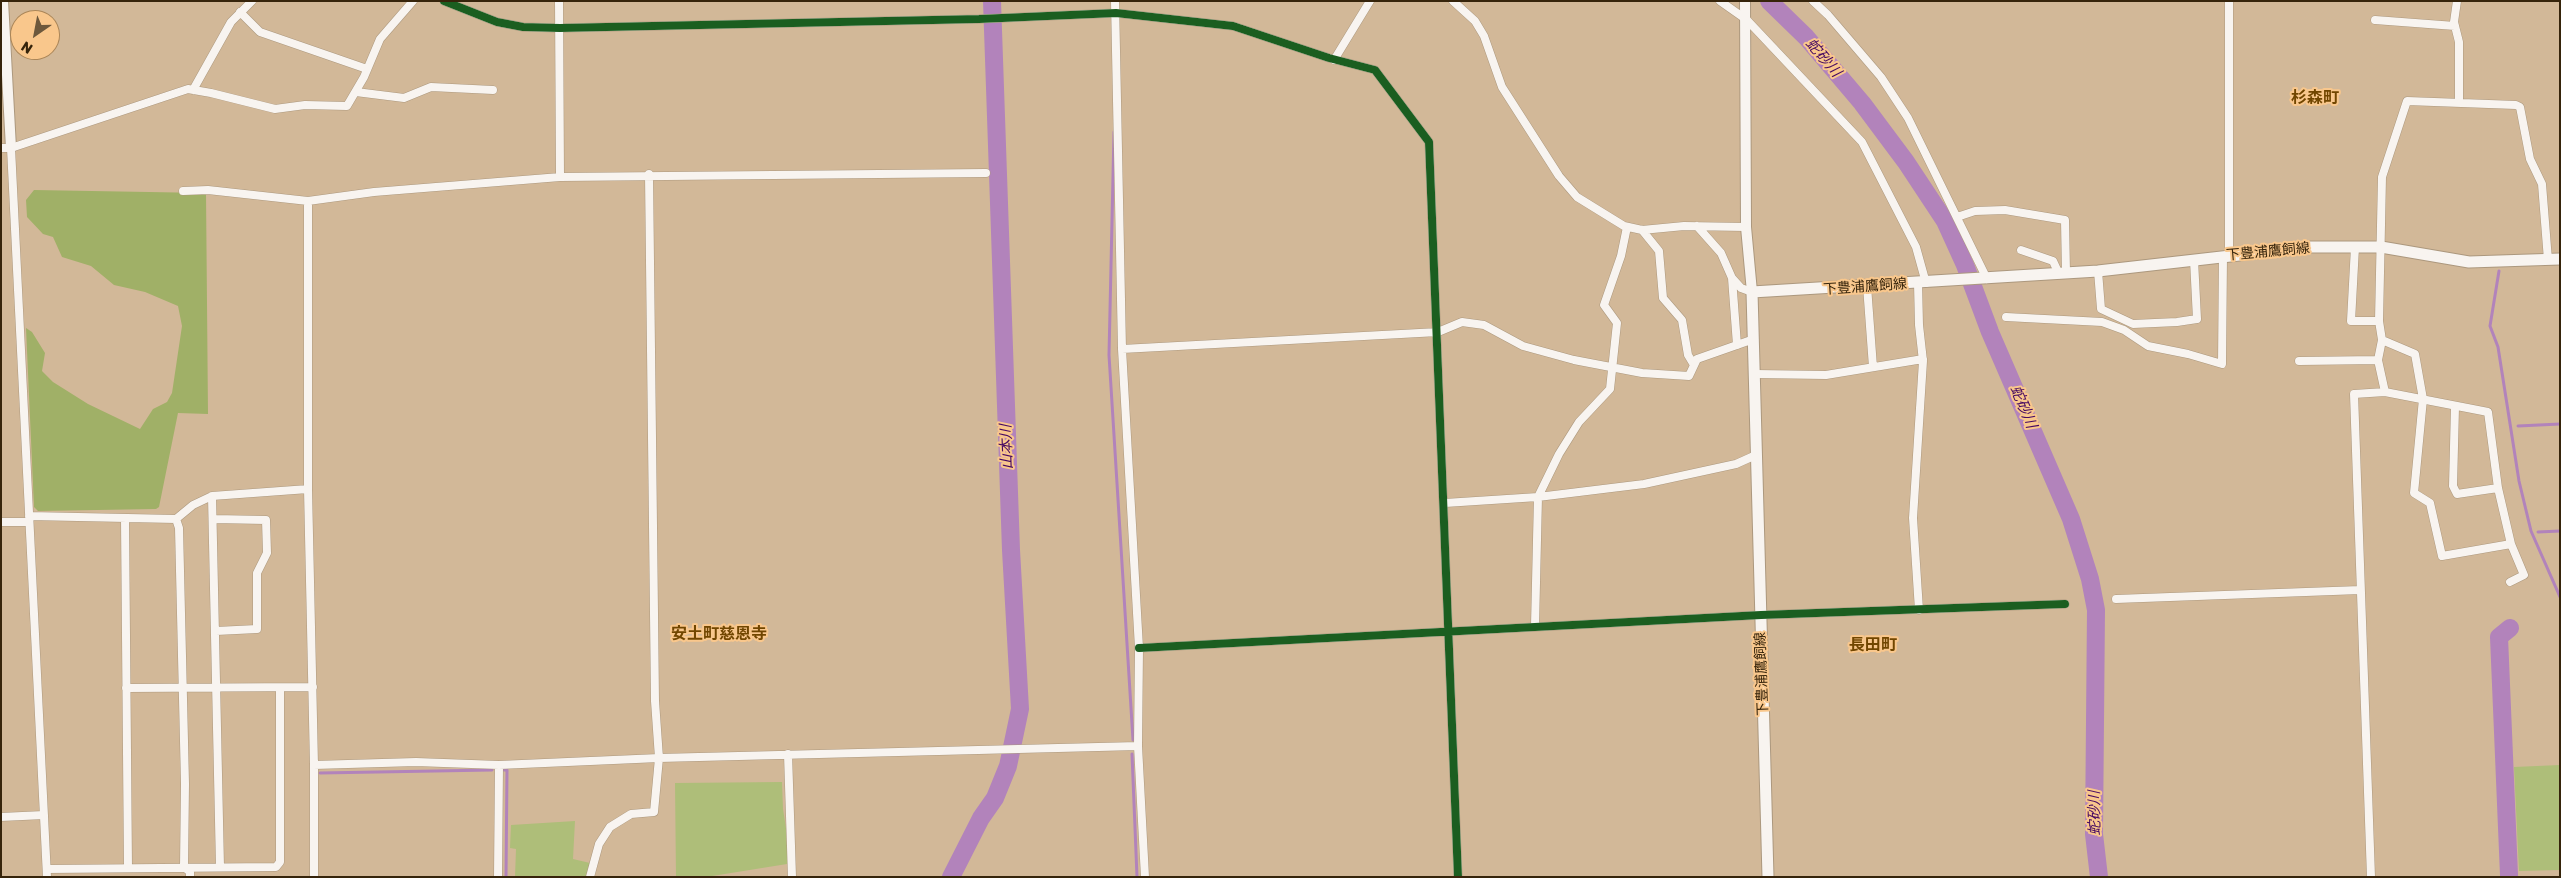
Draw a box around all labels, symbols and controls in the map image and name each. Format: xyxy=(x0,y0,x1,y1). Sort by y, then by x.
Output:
north arrow xyxy=(10,10,60,60)
water label: 蛇砂川 xyxy=(1801,35,1845,81)
text: N xyxy=(18,37,36,57)
district label: 杉森町 xyxy=(2291,88,2339,108)
street label: 下豊浦鷹飼線 xyxy=(2225,240,2311,264)
street label: 下豊浦鷹飼線 xyxy=(1823,276,1907,298)
water label: 蛇砂川 xyxy=(2006,383,2040,431)
water label: 山本川 xyxy=(997,424,1017,470)
district label: 安土町慈恩寺 xyxy=(671,624,767,644)
street label: 下豊浦鷹飼線 xyxy=(1752,632,1772,716)
district label: 長田町 xyxy=(1849,635,1897,655)
water label: 蛇砂川 xyxy=(2086,790,2104,836)

